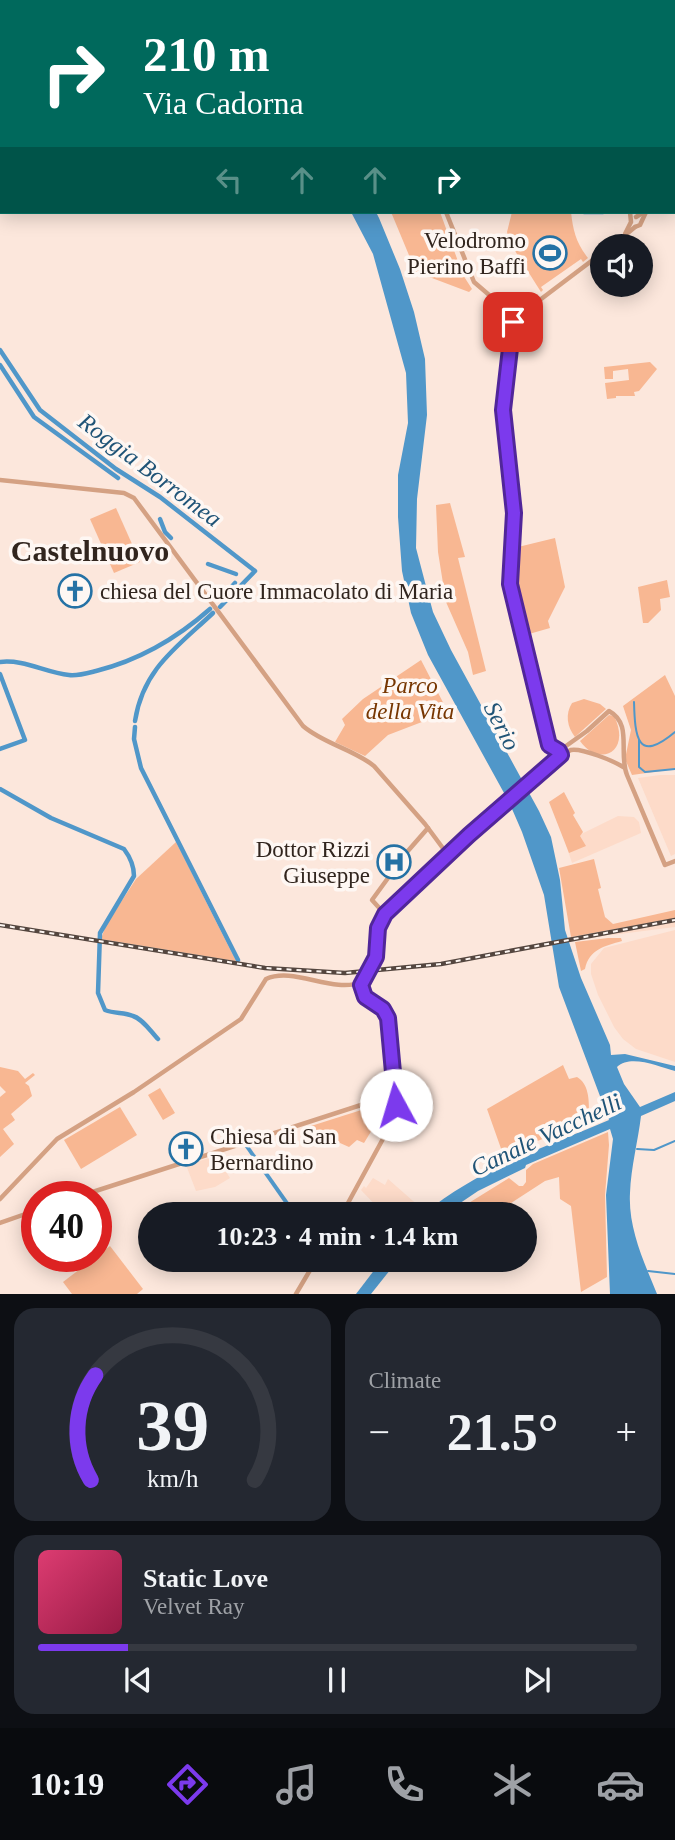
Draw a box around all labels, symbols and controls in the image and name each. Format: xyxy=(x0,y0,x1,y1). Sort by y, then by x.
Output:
text: 210 m xyxy=(143,27,270,82)
icon: right xyxy=(28,28,119,119)
text: Via Cadorna xyxy=(143,85,304,121)
icon: left xyxy=(210,161,248,199)
icon: ahead xyxy=(283,161,321,199)
icon: ahead xyxy=(356,161,394,199)
icon: right xyxy=(429,161,467,199)
place label: Velodromo Pierino Baffi xyxy=(407,228,526,279)
sports icon: Velodromo Pierino Baffi xyxy=(531,234,569,272)
map controls xyxy=(590,234,653,297)
button: sound xyxy=(590,234,653,297)
pin xyxy=(483,292,543,352)
icon: arrive xyxy=(494,303,532,341)
water label: Roggia Borromea xyxy=(73,407,226,532)
district label: Castelnuovo xyxy=(11,534,169,567)
church icon: chiesa del Cuore Immacolato di Maria xyxy=(56,572,94,610)
place label: chiesa del Cuore Immacolato di Maria xyxy=(100,579,453,604)
park label: Parco della Vita xyxy=(366,673,454,724)
water label: Serio xyxy=(479,698,525,754)
place label: Dottor Rizzi Giuseppe xyxy=(256,837,370,888)
hospital icon: Dottor Rizzi Giuseppe xyxy=(375,843,413,881)
position arrow xyxy=(359,1068,433,1142)
water label: Canale Vacchelli xyxy=(467,1089,625,1181)
place label: Chiesa di San Bernardino xyxy=(210,1124,337,1175)
church icon: Chiesa di San Bernardino xyxy=(167,1130,205,1168)
speed limit sign: 40 xyxy=(21,1181,112,1272)
text: 10:23 · 4 min · 1.4 km xyxy=(217,1222,458,1251)
text: Climate xyxy=(369,1368,441,1393)
text: 39 xyxy=(136,1386,209,1467)
text: 21.5° xyxy=(447,1404,559,1461)
text: − xyxy=(369,1411,390,1453)
text: + xyxy=(616,1411,637,1453)
text: km/h xyxy=(147,1465,198,1492)
text: Static Love xyxy=(143,1564,268,1593)
text: Velvet Ray xyxy=(143,1594,245,1619)
icon: previous xyxy=(119,1661,157,1699)
icon: pause xyxy=(318,1661,356,1699)
icon: next xyxy=(518,1661,556,1699)
icon: directions xyxy=(163,1760,212,1809)
icon: music xyxy=(272,1760,321,1809)
icon: phone xyxy=(380,1760,429,1809)
icon: climate xyxy=(488,1760,537,1809)
icon: car xyxy=(596,1760,645,1809)
text: 10:19 xyxy=(30,1766,104,1802)

